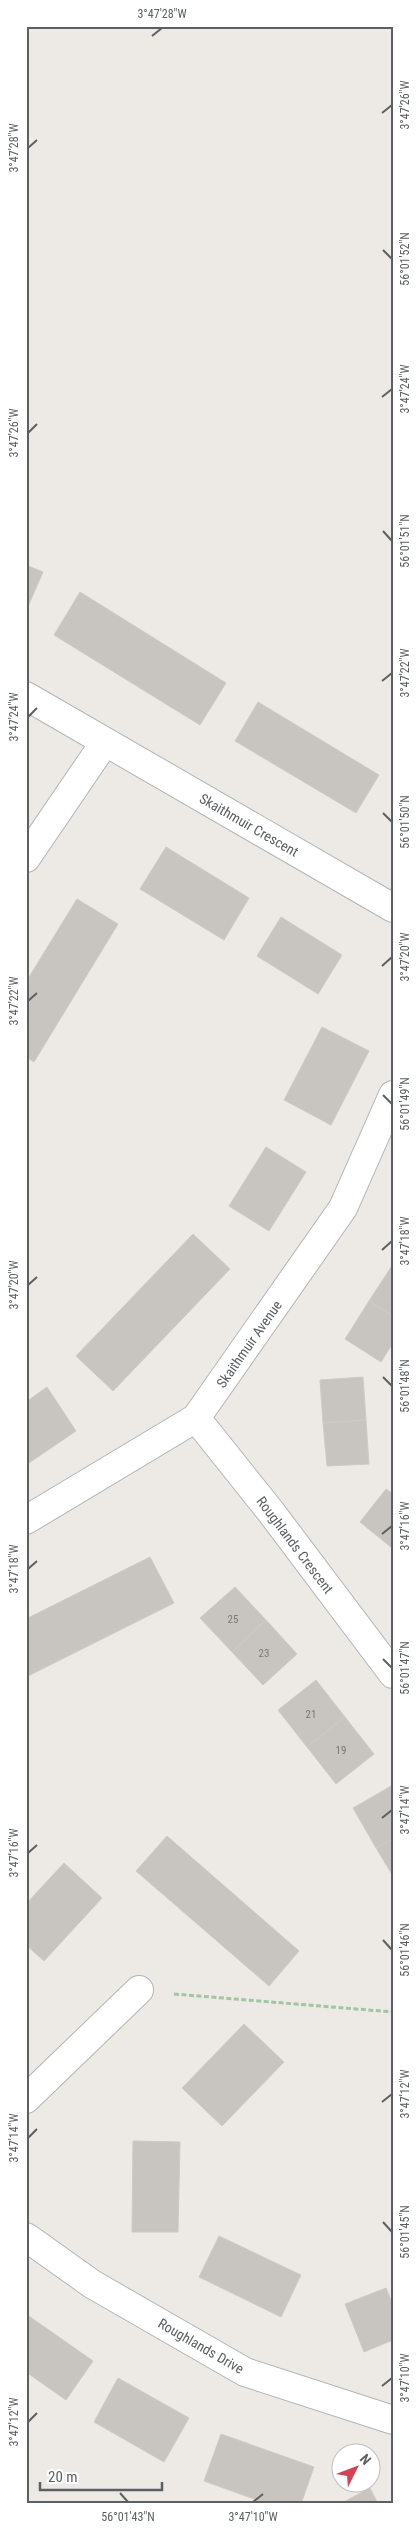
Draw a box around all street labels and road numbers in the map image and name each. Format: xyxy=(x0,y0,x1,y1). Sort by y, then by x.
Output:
street label: Skaithmuir Crescent xyxy=(197,790,301,860)
street label: Skaithmuir Avenue xyxy=(213,1297,285,1391)
street label: Roughlands Crescent xyxy=(253,1493,337,1597)
street label: Roughlands Drive xyxy=(155,2315,247,2377)

